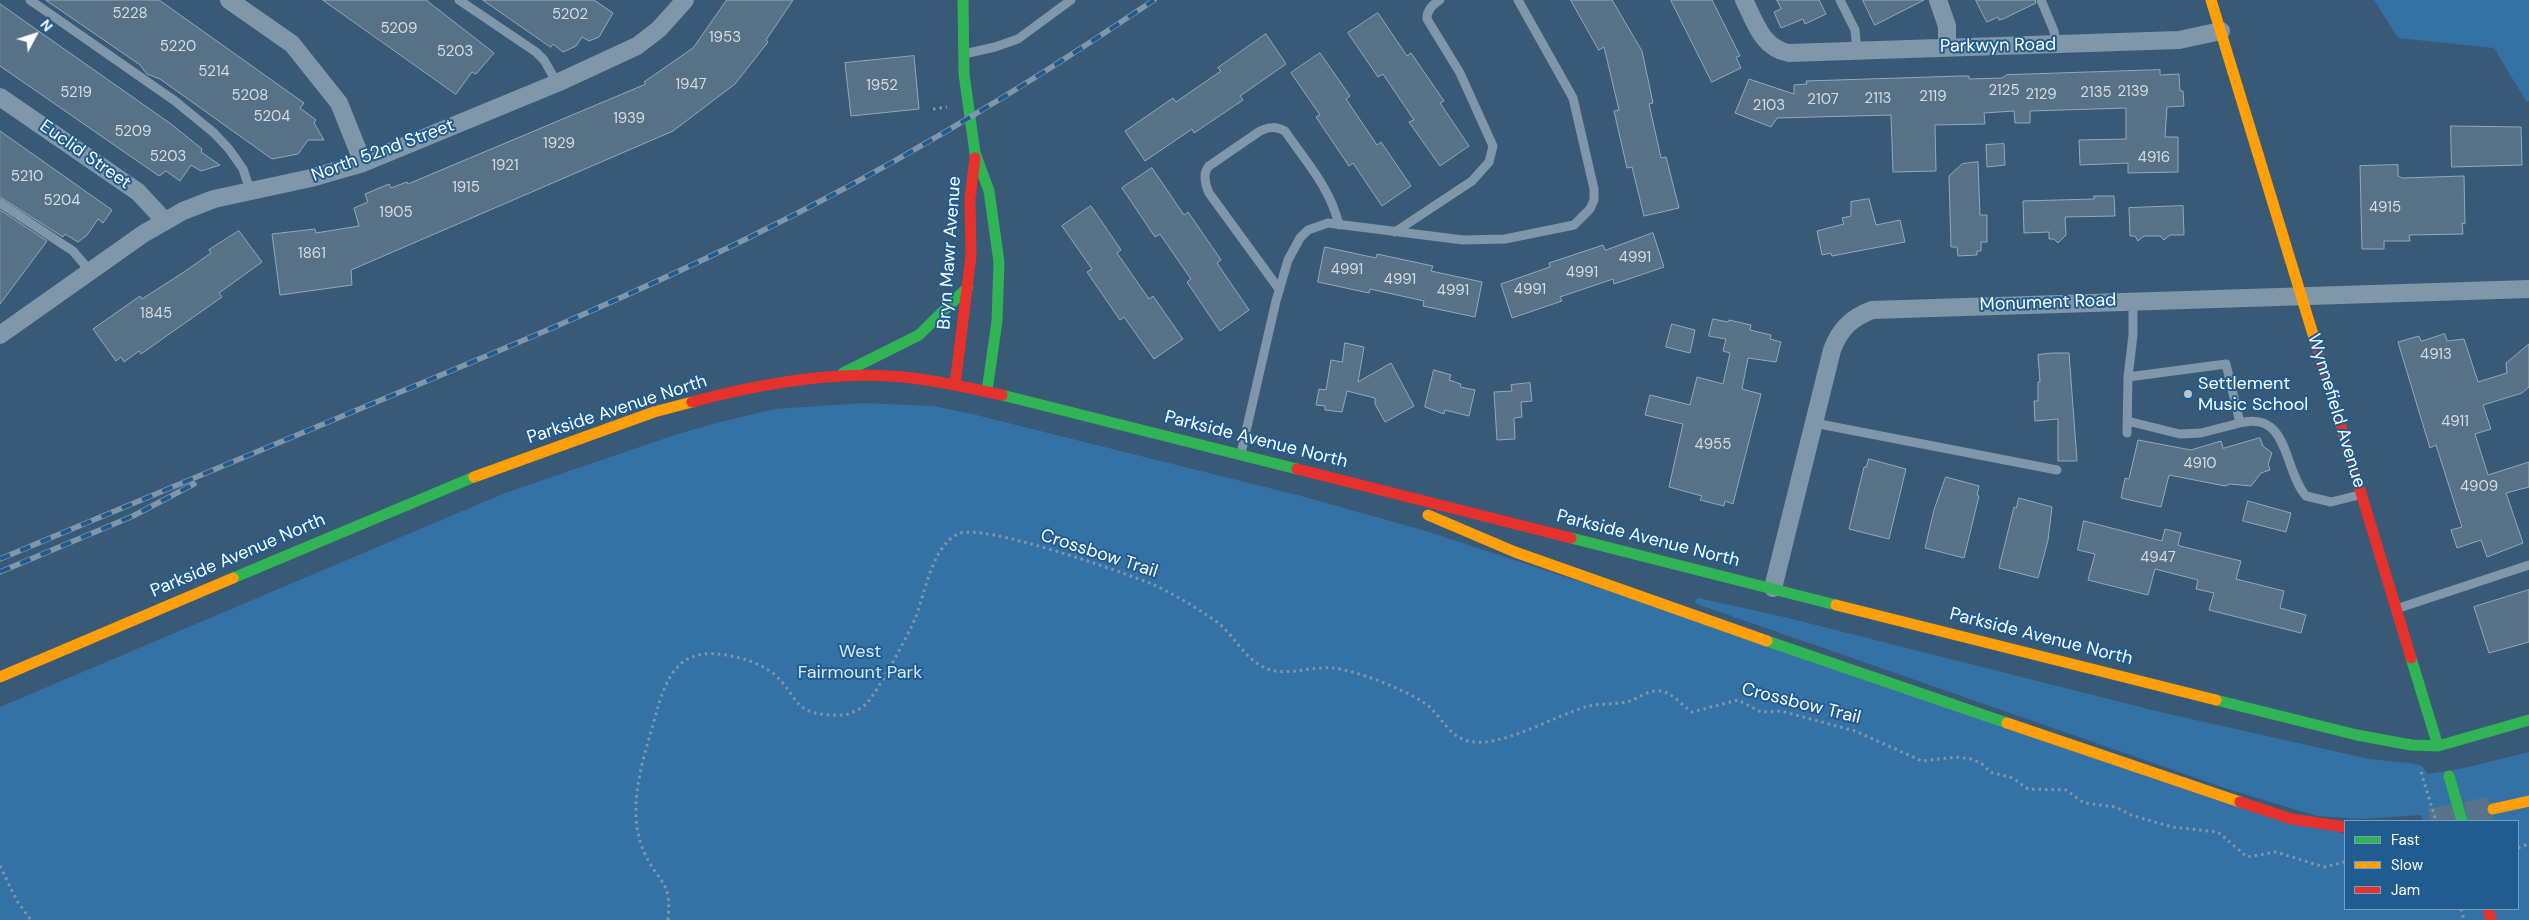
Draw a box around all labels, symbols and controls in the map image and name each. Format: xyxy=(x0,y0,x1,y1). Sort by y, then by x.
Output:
house number: 5228 xyxy=(112,5,148,23)
house number: 5202 xyxy=(552,6,588,24)
north arrow xyxy=(10,10,60,60)
text: N xyxy=(36,16,57,35)
house number: 5209 xyxy=(380,20,418,38)
house number: 1953 xyxy=(709,29,741,47)
street label: Parkwyn Road xyxy=(1940,34,2056,58)
house number: 5220 xyxy=(160,38,196,56)
house number: 5203 xyxy=(437,43,473,61)
house number: 5214 xyxy=(198,63,230,81)
house number: 1947 xyxy=(675,76,707,94)
house number: 1952 xyxy=(866,77,898,95)
house number: 2125 xyxy=(1988,82,2020,100)
house number: 2139 xyxy=(2117,83,2149,101)
house number: 5219 xyxy=(60,84,92,102)
house number: 2135 xyxy=(2080,84,2112,102)
house number: 2129 xyxy=(2025,86,2057,104)
house number: 5208 xyxy=(232,87,268,105)
house number: 2119 xyxy=(1919,88,1947,106)
house number: 2113 xyxy=(1865,90,1891,108)
house number: 2107 xyxy=(1807,91,1839,109)
house number: 2103 xyxy=(1753,97,1785,115)
house number: 5204 xyxy=(254,108,290,126)
house number: 1939 xyxy=(613,110,645,128)
street label: North 52nd Street xyxy=(309,115,457,187)
street label: Euclid Street xyxy=(35,116,135,194)
house number: 5209 xyxy=(114,123,152,141)
house number: 1929 xyxy=(543,135,575,153)
house number: 5203 xyxy=(150,148,186,166)
house number: 4916 xyxy=(2138,149,2170,167)
house number: 1921 xyxy=(491,157,519,175)
house number: 5210 xyxy=(11,168,43,186)
street label: Bryn Mawr Avenue xyxy=(934,176,966,330)
house number: 1915 xyxy=(452,179,480,197)
house number: 5204 xyxy=(44,192,80,210)
house number: 4915 xyxy=(2369,199,2401,217)
house number: 1905 xyxy=(379,204,413,222)
house number: 1861 xyxy=(298,245,326,263)
house number: 4991 xyxy=(1619,249,1651,267)
house number: 4991 xyxy=(1331,261,1363,279)
house number: 4991 xyxy=(1566,264,1598,282)
house number: 4991 xyxy=(1384,271,1416,289)
house number: 4991 xyxy=(1514,281,1546,299)
house number: 4991 xyxy=(1437,282,1469,300)
street label: Monument Road xyxy=(1979,290,2117,316)
house number: 1845 xyxy=(140,305,172,323)
street label: Wynnefield Avenue xyxy=(2302,331,2370,491)
house number: 4913 xyxy=(2420,346,2452,364)
street label: Parkside Avenue North xyxy=(524,371,710,449)
place label: Settlement Music School xyxy=(2198,373,2308,416)
marker: Settlement Music School xyxy=(2182,388,2194,400)
street label: Parkside Avenue North xyxy=(1162,407,1350,473)
house number: 4911 xyxy=(2441,413,2469,431)
house number: 4955 xyxy=(1695,436,1731,454)
house number: 4910 xyxy=(2183,455,2217,473)
house number: 4909 xyxy=(2460,478,2498,496)
street label: Parkside Avenue North xyxy=(1554,506,1742,572)
street label: Parkside Avenue North xyxy=(147,509,329,603)
street label: Crossbow Trail xyxy=(1038,525,1160,583)
house number: 4947 xyxy=(2140,549,2176,567)
street label: Parkside Avenue North xyxy=(1947,604,2135,670)
park label: West Fairmount Park xyxy=(798,641,922,684)
street label: Crossbow Trail xyxy=(1739,679,1863,729)
legend xyxy=(2344,820,2519,910)
text: Fast xyxy=(2391,830,2420,850)
text: Slow xyxy=(2391,855,2423,875)
text: Jam xyxy=(2391,880,2420,900)

